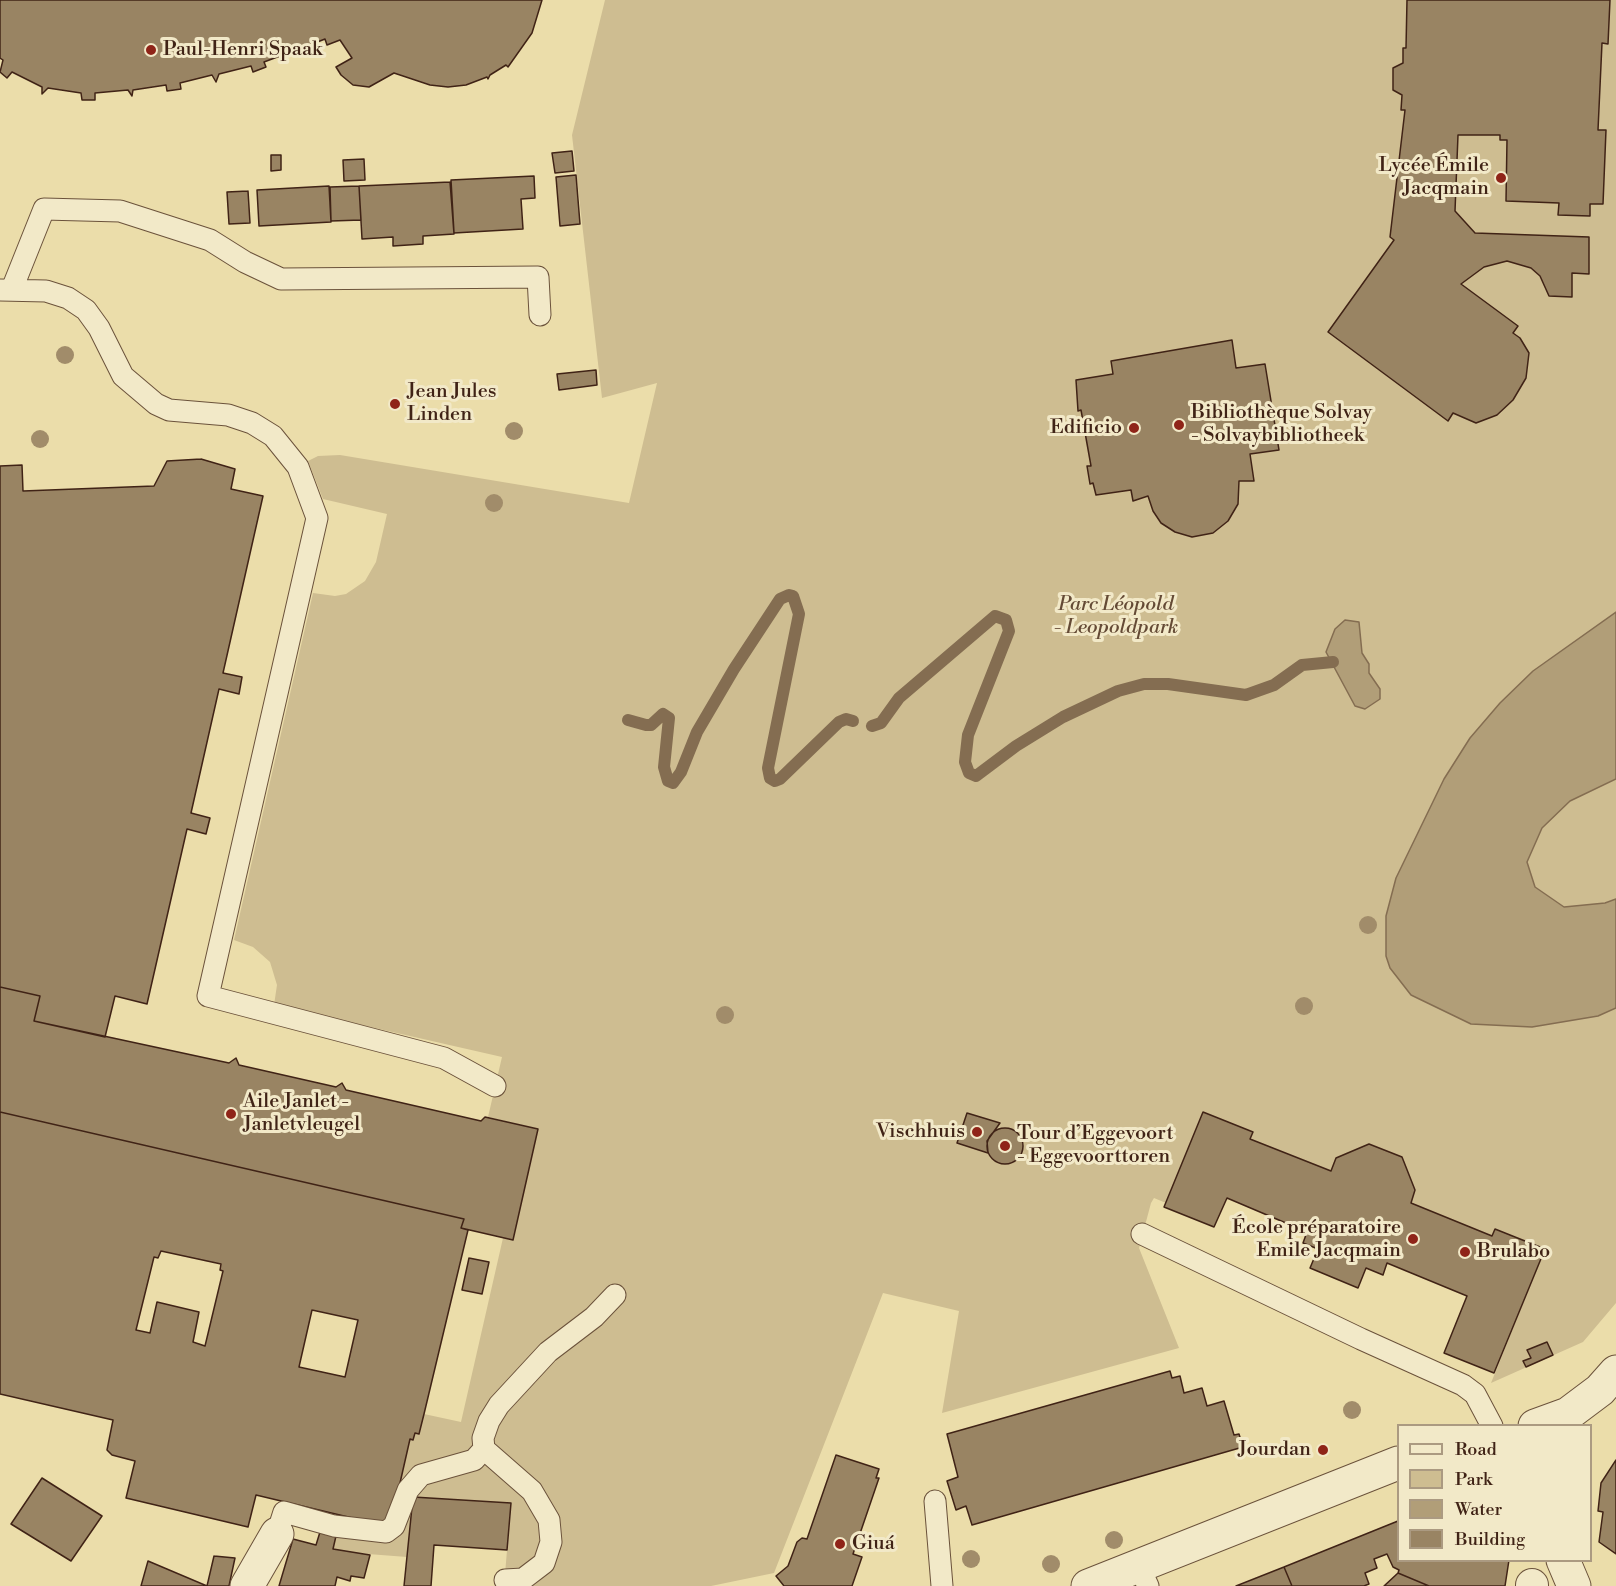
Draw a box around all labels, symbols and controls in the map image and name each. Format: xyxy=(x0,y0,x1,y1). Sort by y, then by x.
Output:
place label: Paul-Henri Spaak xyxy=(163,38,322,62)
marker: Paul-Henri Spaak xyxy=(144,43,158,57)
place label: Lycée Émile Jacqmain xyxy=(1379,154,1489,201)
marker: Lycée Émile Jacqmain xyxy=(1494,171,1508,185)
place label: Jean Jules Linden xyxy=(407,380,497,427)
marker: Jean Jules Linden xyxy=(388,397,402,411)
place label: Bibliothèque Solvay - Solvaybibliotheek xyxy=(1191,401,1372,448)
place label: Edificio xyxy=(1050,416,1122,440)
marker: Bibliothèque Solvay - Solvaybibliotheek xyxy=(1172,418,1186,432)
marker: Edificio xyxy=(1127,421,1141,435)
park label: Parc Léopold - Leopoldpark xyxy=(1054,593,1178,640)
place label: Aile Janlet - Janletvleugel xyxy=(243,1090,360,1137)
marker: Aile Janlet - Janletvleugel xyxy=(224,1107,238,1121)
place label: Vischhuis xyxy=(876,1120,965,1144)
place label: Tour d’Eggevoort - Eggevoorttoren xyxy=(1017,1122,1174,1169)
marker: Vischhuis xyxy=(970,1125,984,1139)
marker: Tour d’Eggevoort - Eggevoorttoren xyxy=(998,1139,1012,1153)
place label: École préparatoire Emile Jacqmain xyxy=(1232,1216,1401,1263)
marker: École préparatoire Emile Jacqmain xyxy=(1406,1232,1420,1246)
place label: Brulabo xyxy=(1477,1240,1550,1264)
marker: Brulabo xyxy=(1458,1245,1472,1259)
legend xyxy=(1397,1424,1592,1562)
place label: Jourdan xyxy=(1238,1438,1311,1462)
text: Road xyxy=(1455,1438,1497,1461)
marker: Jourdan xyxy=(1316,1443,1330,1457)
text: Park xyxy=(1455,1468,1492,1491)
text: Water xyxy=(1455,1498,1502,1521)
text: Building xyxy=(1455,1528,1525,1551)
place label: Giuá xyxy=(852,1532,895,1556)
marker: Giuá xyxy=(833,1537,847,1551)

